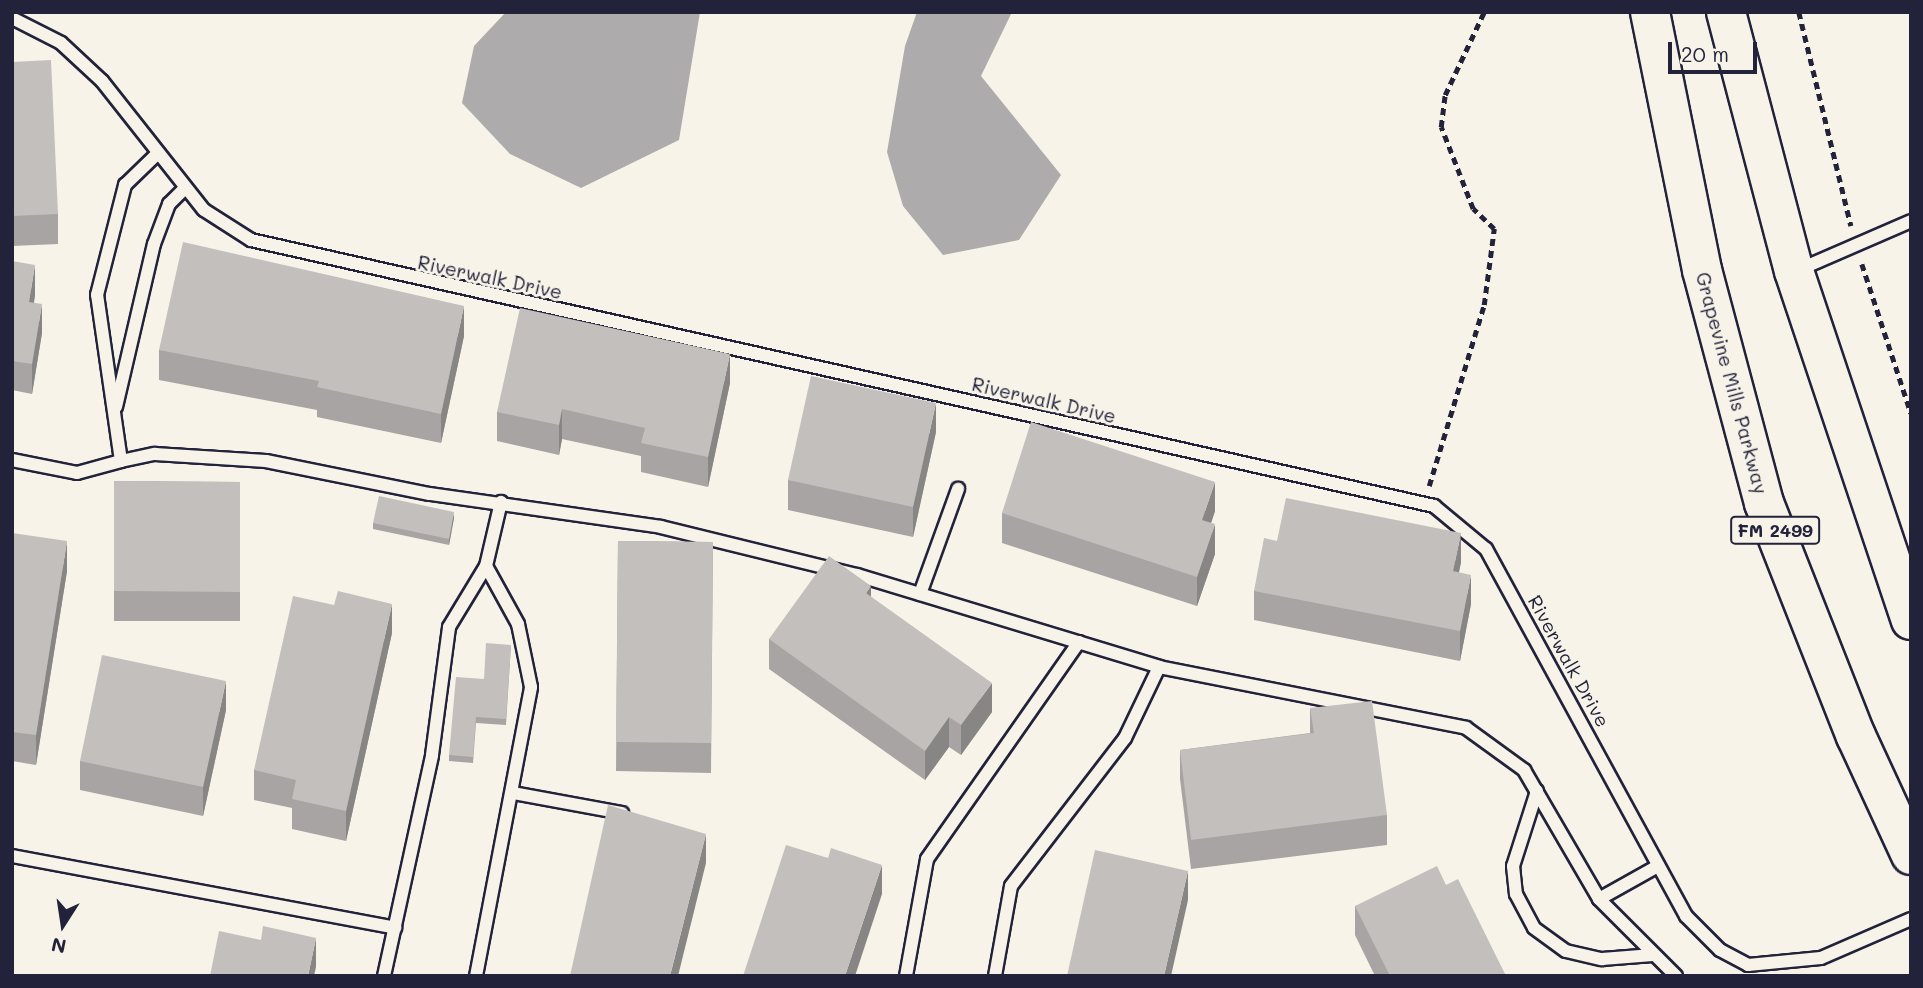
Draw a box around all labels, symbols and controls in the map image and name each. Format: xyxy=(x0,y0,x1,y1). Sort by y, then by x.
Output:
scale bar xyxy=(1671,28,1760,72)
text: 20 m xyxy=(1681,40,1729,67)
street label: Riverwalk Drive xyxy=(416,251,564,303)
street label: Grapevine Mills Parkway xyxy=(1691,270,1773,496)
street label: Riverwalk Drive xyxy=(970,372,1118,428)
road number: FM 2499 xyxy=(1730,516,1820,544)
street label: Riverwalk Drive xyxy=(1523,591,1615,731)
north arrow xyxy=(28,890,98,960)
text: N xyxy=(49,932,68,960)

